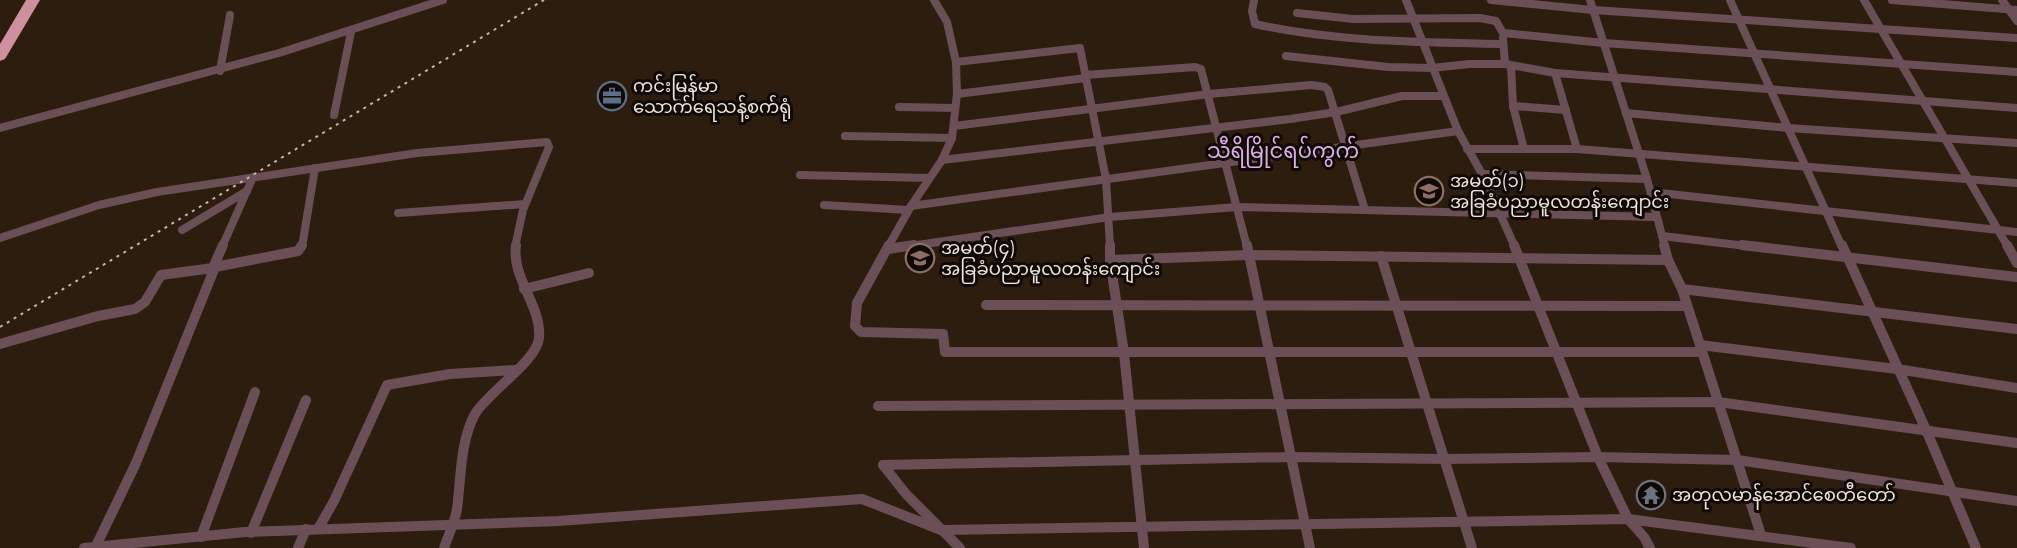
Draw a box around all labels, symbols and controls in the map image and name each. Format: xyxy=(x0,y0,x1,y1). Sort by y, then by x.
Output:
place label: ကင်းမြန်မာ သောက်ရေသန့်စက်ရုံ xyxy=(633,73,792,122)
office icon: ကင်းမြန်မာ သောက်ရေသန့်စက်ရုံ xyxy=(596,80,628,112)
district label: သီရိမြိုင်ရပ်ကွက် xyxy=(1207,135,1359,168)
place label: အမှတ်(၁) အခြခံပညာမူလတန်းကျောင်း xyxy=(1450,168,1669,217)
school or university icon: အမှတ်(၁) အခြခံပညာမူလတန်းကျောင်း xyxy=(1413,175,1445,207)
place label: အမှတ်(၄) အခြခံပညာမူလတန်းကျောင်း xyxy=(941,235,1160,284)
school or university icon: အမှတ်(၄) အခြခံပညာမူလတန်းကျောင်း xyxy=(904,242,936,274)
temple icon: အတုလမာန်အောင်စေတီတော် xyxy=(1635,479,1667,511)
place label: အတုလမာန်အောင်စေတီတော် xyxy=(1672,481,1896,510)

